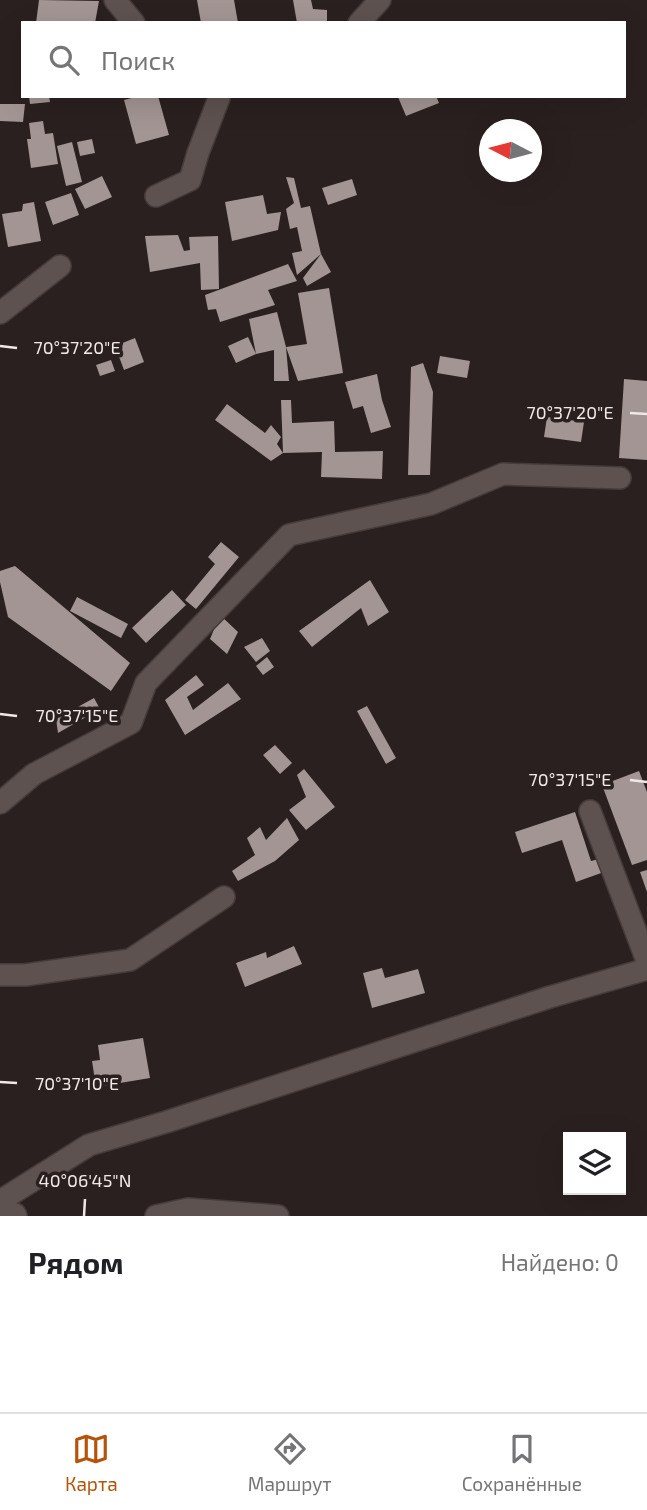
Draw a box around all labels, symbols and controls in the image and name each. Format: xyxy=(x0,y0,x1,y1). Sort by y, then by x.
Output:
search box xyxy=(21,21,626,98)
icon: search xyxy=(45,41,83,79)
text: Поиск xyxy=(101,44,175,75)
north arrow xyxy=(479,119,542,182)
text: 70°37'20"E xyxy=(34,336,121,358)
text: 70°37'20"E xyxy=(527,401,614,423)
text: 70°37'15"E xyxy=(36,704,118,726)
text: 70°37'15"E xyxy=(529,768,611,790)
text: 70°37'10"E xyxy=(35,1072,119,1094)
map controls xyxy=(563,1132,626,1195)
button: layers xyxy=(563,1132,626,1195)
text: 40°06'45"N xyxy=(39,1169,131,1191)
text: Рядом xyxy=(28,1244,124,1280)
text: Найдено: 0 xyxy=(501,1248,619,1276)
tab: Карта xyxy=(65,1430,118,1495)
tab: Маршрут xyxy=(248,1430,332,1495)
tab: Сохранённые xyxy=(462,1430,582,1495)

